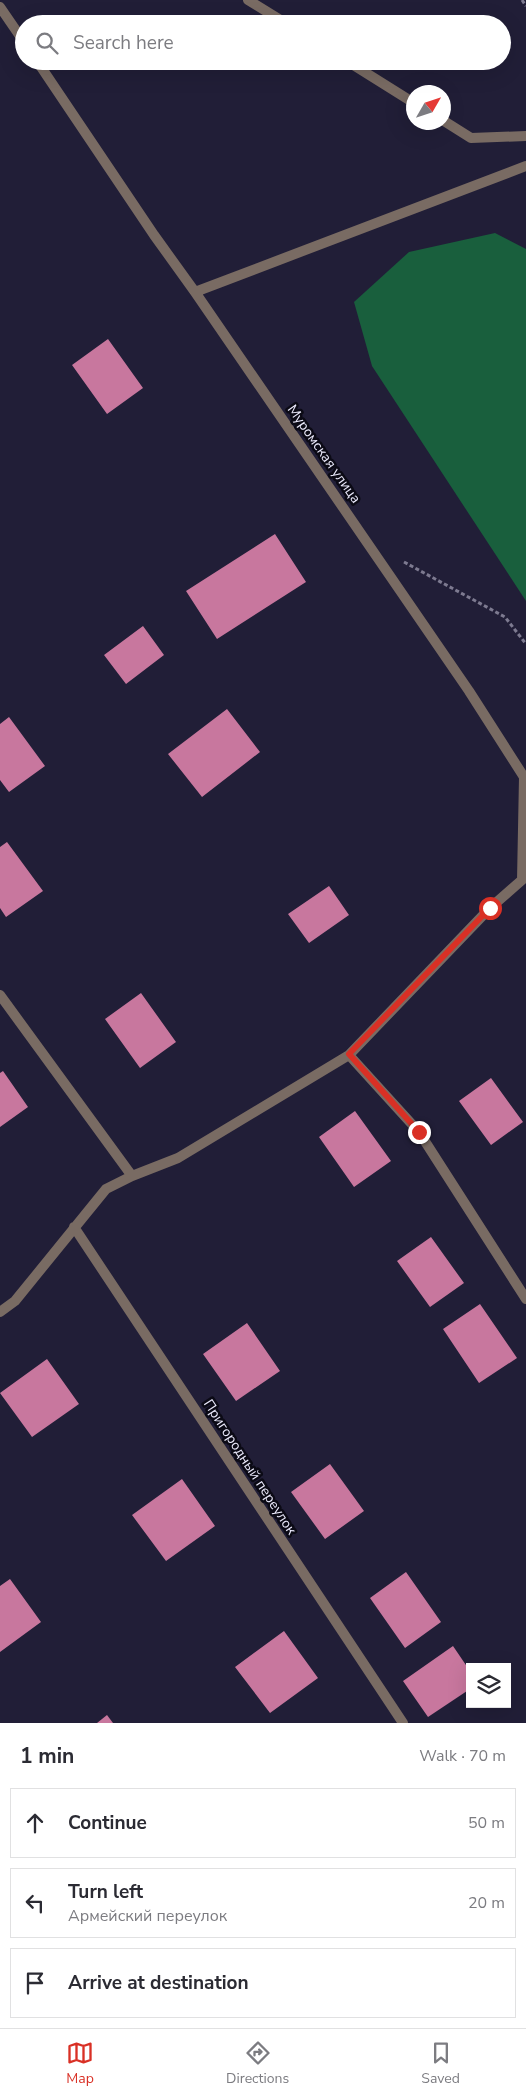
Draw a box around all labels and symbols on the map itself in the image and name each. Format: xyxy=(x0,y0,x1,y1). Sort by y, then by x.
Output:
north arrow xyxy=(406,85,451,130)
street label: Муромская улица xyxy=(283,401,365,507)
route start xyxy=(479,897,502,920)
route end xyxy=(408,1121,431,1144)
street label: Пригородный переулок xyxy=(199,1396,301,1539)

